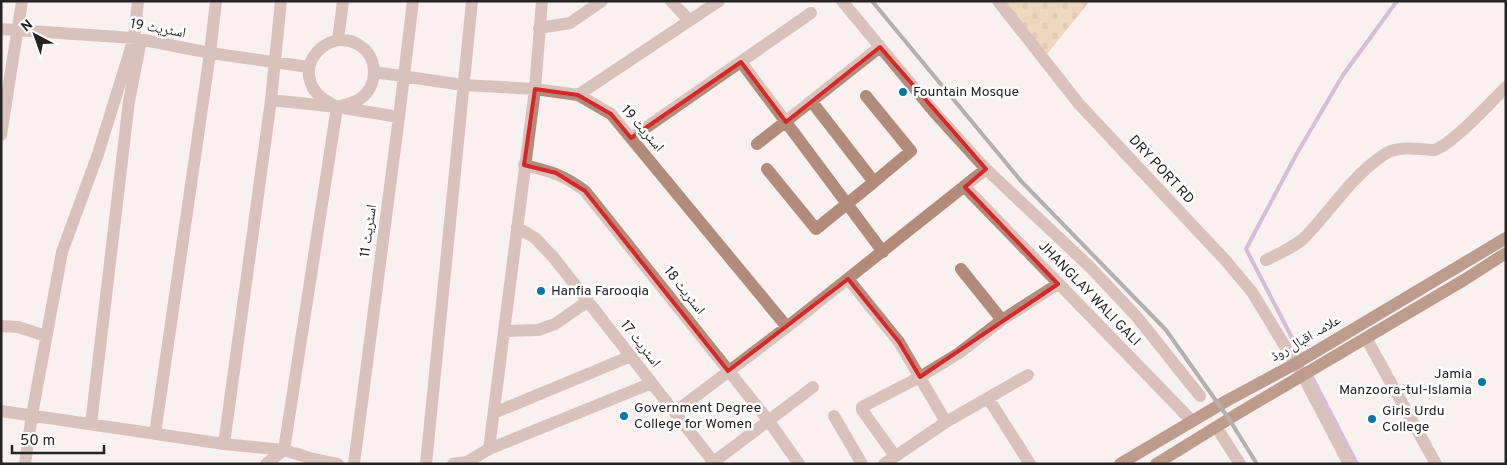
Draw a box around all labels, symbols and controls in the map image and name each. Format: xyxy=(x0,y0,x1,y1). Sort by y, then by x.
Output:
north arrow xyxy=(10,10,60,60)
street label: اسٹریٹ 19 xyxy=(129,16,187,42)
text: N xyxy=(18,17,37,36)
place label: Fountain Mosque xyxy=(913,84,1019,101)
marker: Fountain Mosque xyxy=(897,86,909,98)
street label: اسٹریٹ 19 xyxy=(617,102,667,156)
street label: DRY PORT RD xyxy=(1125,132,1197,208)
street label: اسٹریٹ 11 xyxy=(357,203,381,259)
street label: JHANGLAY WALI GALI xyxy=(1034,238,1144,350)
street label: اسٹریٹ 18 xyxy=(660,263,708,319)
place label: Hanfia Farooqia xyxy=(551,283,649,300)
marker: Hanfia Farooqia xyxy=(535,285,547,297)
street label: علامہ اقبال روڈ xyxy=(1268,312,1344,366)
street label: اسٹریٹ 17 xyxy=(616,317,664,371)
place label: Jamia Manzoora-tul-Islamia xyxy=(1339,366,1472,399)
marker: Jamia Manzoora-tul-Islamia xyxy=(1476,376,1488,388)
place label: Government Degree College for Women xyxy=(634,400,761,433)
place label: Girls Urdu College xyxy=(1382,403,1445,436)
marker: Government Degree College for Women xyxy=(618,410,630,422)
marker: Girls Urdu College xyxy=(1366,413,1378,425)
scale bar xyxy=(12,422,105,454)
text: 50 m xyxy=(20,432,55,451)

